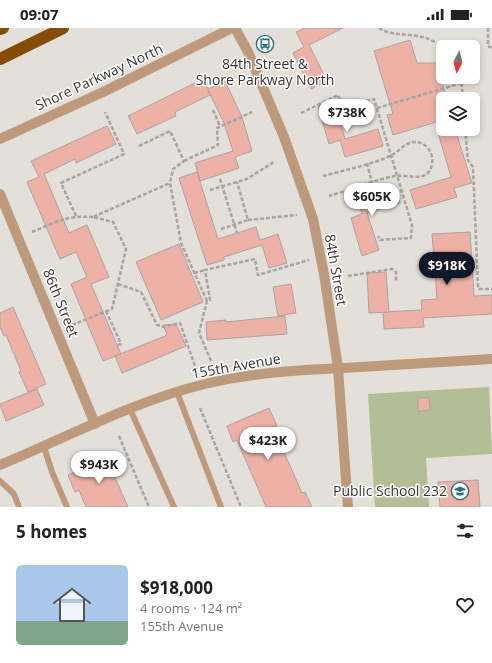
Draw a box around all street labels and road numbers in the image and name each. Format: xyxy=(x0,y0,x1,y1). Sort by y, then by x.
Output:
street label: Shore Parkway North xyxy=(32,39,166,114)
street label: 84th Street xyxy=(321,233,352,307)
street label: 86th Street xyxy=(39,266,84,340)
street label: 155th Avenue xyxy=(190,348,282,383)

